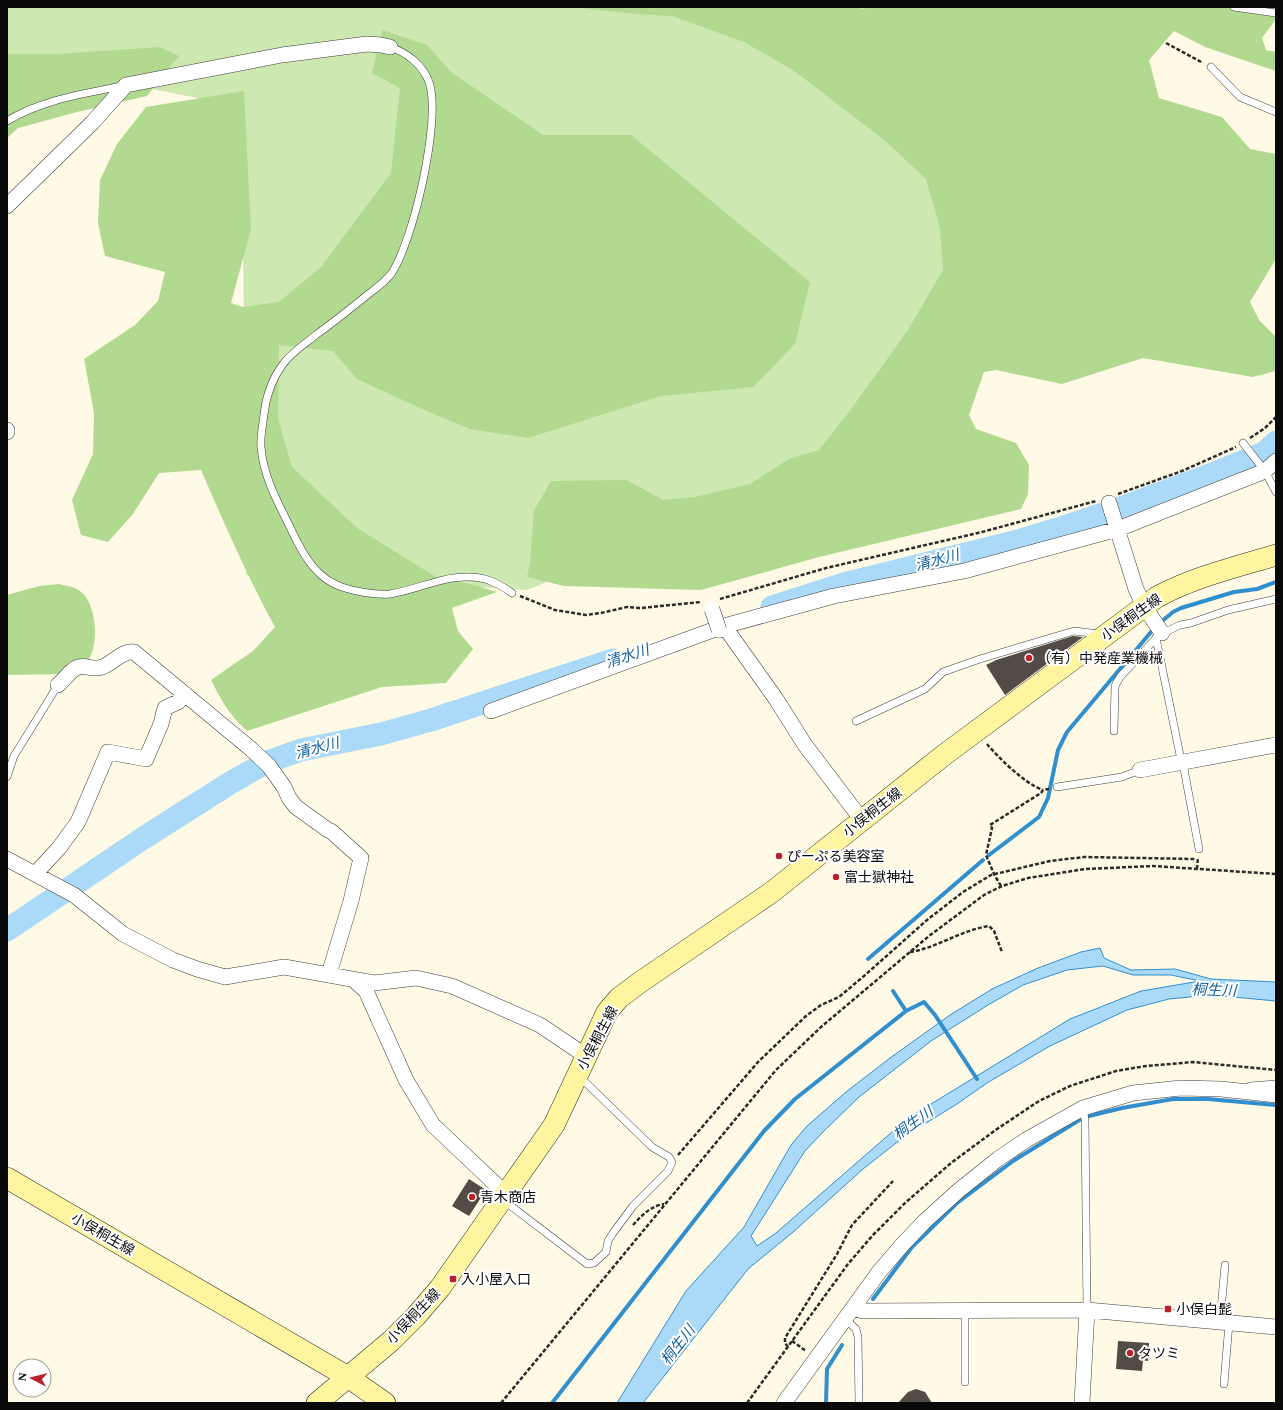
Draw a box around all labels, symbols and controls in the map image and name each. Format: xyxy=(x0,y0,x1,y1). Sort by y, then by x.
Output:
water label: 清水川 xyxy=(912,543,964,577)
street label: 小俣桐生線 xyxy=(1097,589,1166,646)
water label: 清水川 xyxy=(602,638,654,674)
place label: （有）中発産業機械 xyxy=(1037,648,1163,669)
marker: （有）中発産業機械 xyxy=(1024,653,1034,663)
water label: 清水川 xyxy=(292,731,344,765)
street label: 小俣桐生線 xyxy=(838,783,906,842)
place label: ぴーぷる美容室 xyxy=(787,846,884,867)
marker: ぴーぷる美容室 xyxy=(774,851,784,861)
place label: 富士獄神社 xyxy=(844,867,914,888)
marker: 富士獄神社 xyxy=(831,872,841,882)
water label: 桐生川 xyxy=(1191,978,1239,1003)
street label: 小俣桐生線 xyxy=(572,1002,623,1074)
water label: 桐生川 xyxy=(888,1100,940,1146)
place label: 青木商店 xyxy=(480,1187,536,1208)
marker: 青木商店 xyxy=(467,1192,477,1202)
street label: 小俣桐生線 xyxy=(67,1208,138,1261)
place label: 入小屋入口 xyxy=(461,1269,531,1290)
marker: 入小屋入口 xyxy=(448,1274,458,1284)
street label: 小俣桐生線 xyxy=(381,1284,445,1349)
place label: 小俣白髭 xyxy=(1176,1299,1232,1320)
marker: 小俣白髭 xyxy=(1163,1304,1173,1314)
water label: 桐生川 xyxy=(655,1319,703,1370)
place label: タツミ xyxy=(1138,1343,1180,1364)
marker: タツミ xyxy=(1125,1348,1135,1358)
north arrow xyxy=(12,1358,52,1398)
text: N xyxy=(14,1371,32,1382)

